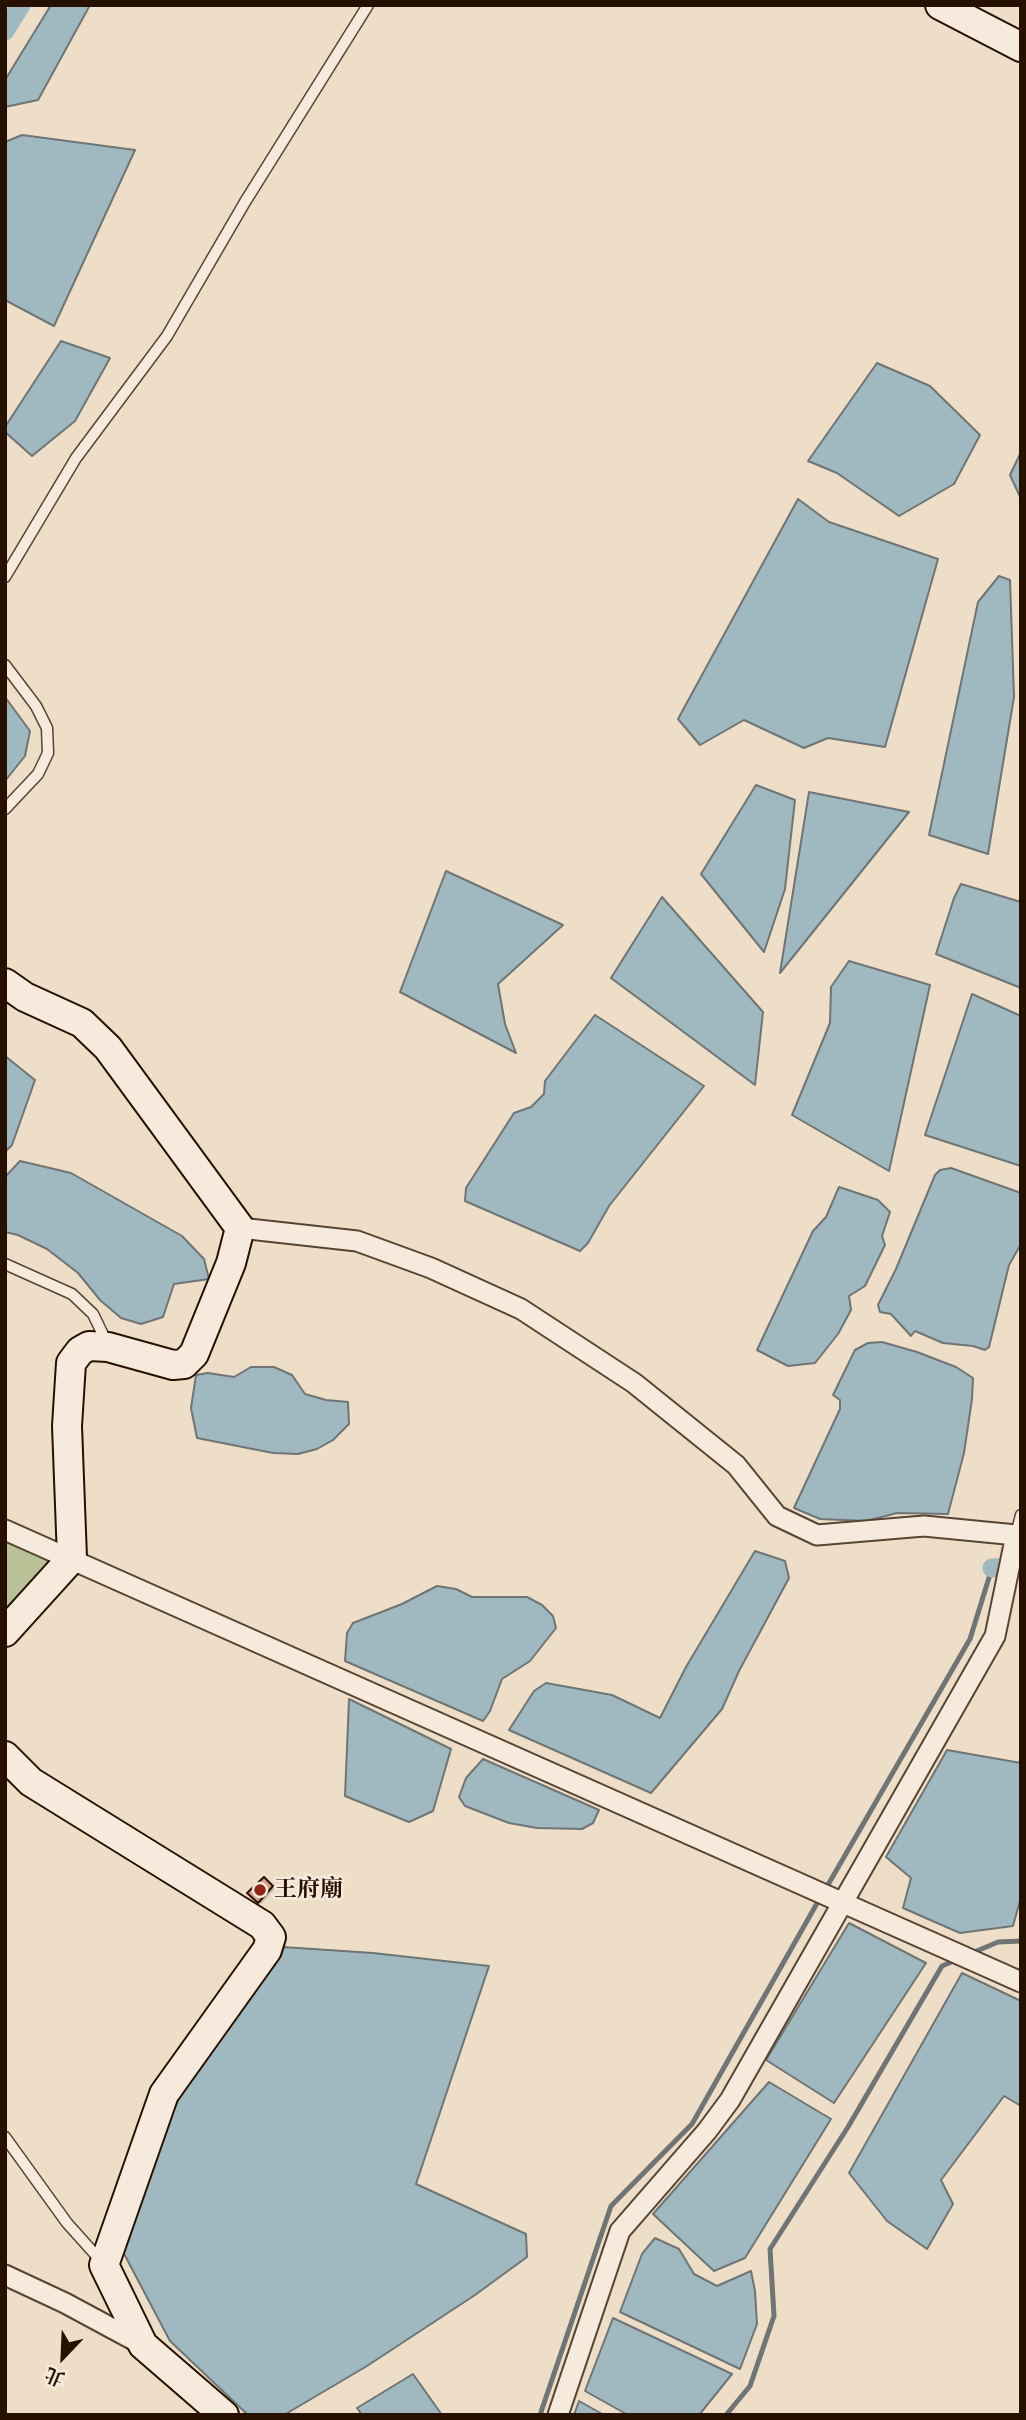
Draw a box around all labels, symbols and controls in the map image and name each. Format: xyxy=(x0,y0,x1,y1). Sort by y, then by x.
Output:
place label: 王府廟 xyxy=(274,1876,343,1904)
marker: 王府廟 xyxy=(252,1882,268,1898)
north arrow xyxy=(28,2322,98,2392)
text: 北 xyxy=(41,2362,68,2391)

